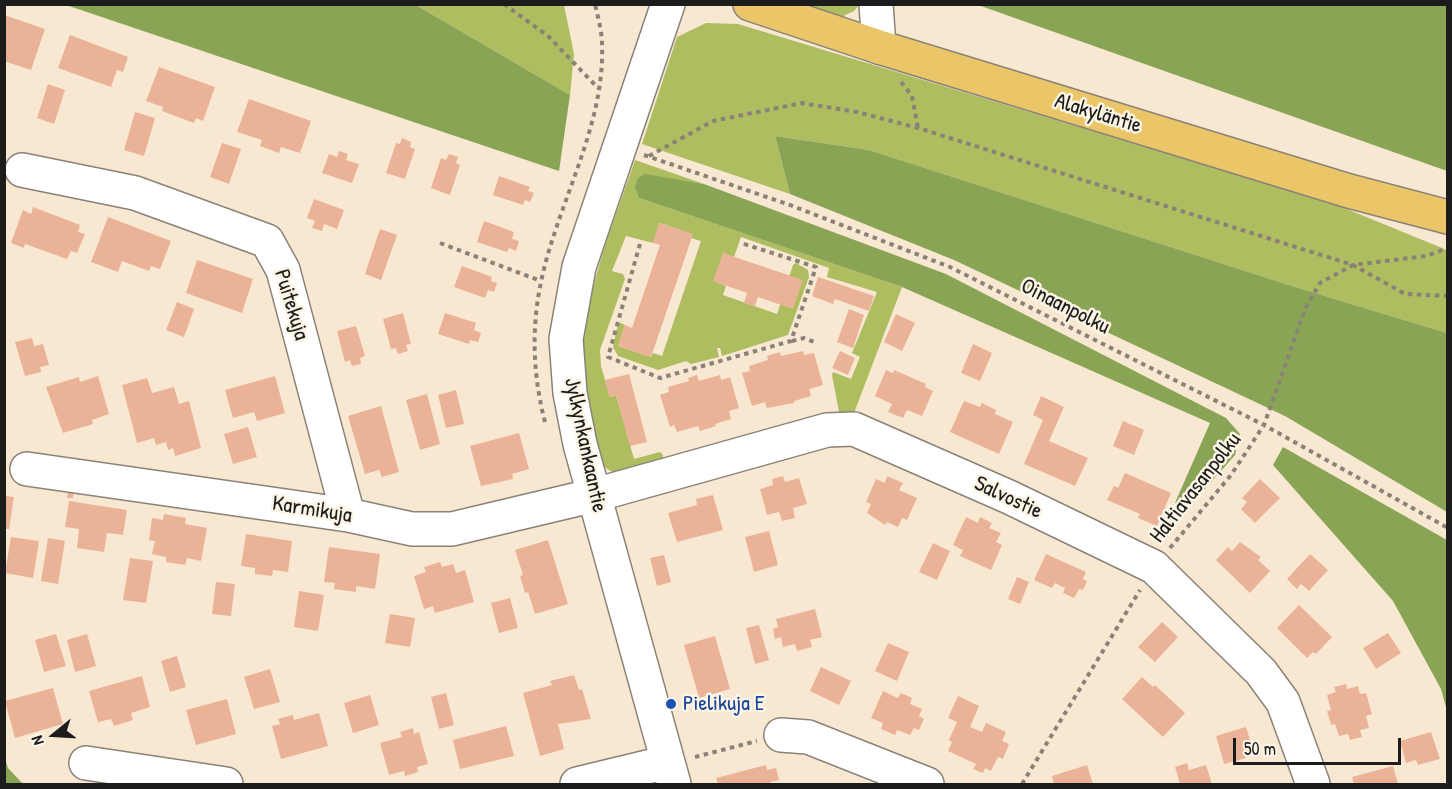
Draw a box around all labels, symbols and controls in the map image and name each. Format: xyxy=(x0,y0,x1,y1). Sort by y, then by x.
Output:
street label: Alakyläntie xyxy=(1051,88,1145,140)
street label: Puitekuja xyxy=(268,267,314,343)
street label: Oinaanpolku xyxy=(1016,273,1114,341)
street label: Jylkynkankaantie xyxy=(558,375,612,515)
street label: Haltiavasanpolku xyxy=(1145,428,1247,548)
street label: Salvostie xyxy=(970,471,1046,525)
street label: Karmikuja xyxy=(270,491,354,529)
place label: Pielikuja E xyxy=(683,691,765,717)
marker: Pielikuja E xyxy=(664,697,678,711)
north arrow xyxy=(24,705,84,765)
scale bar xyxy=(1236,726,1404,764)
text: N xyxy=(25,733,49,748)
text: 50 m xyxy=(1244,736,1276,761)

